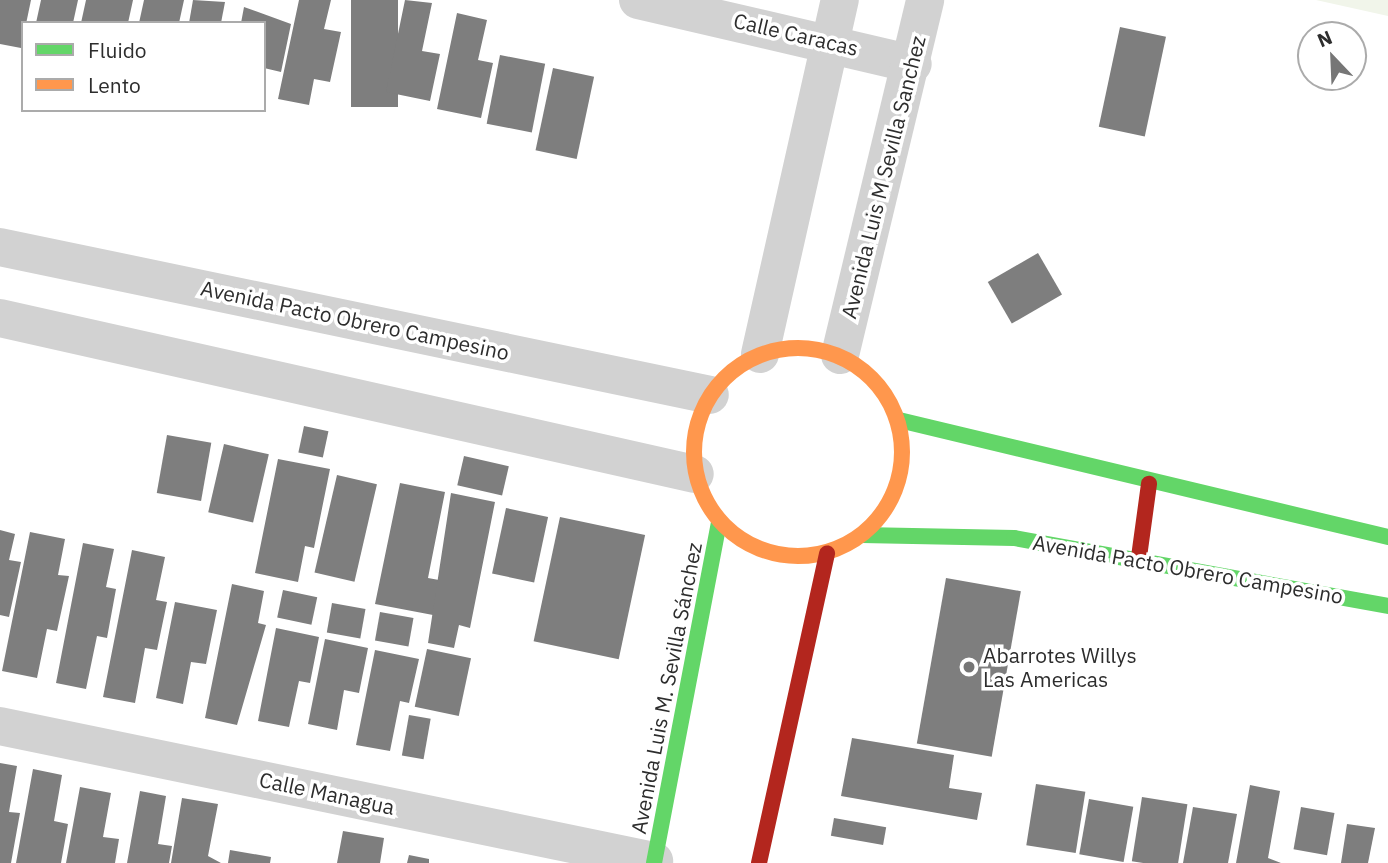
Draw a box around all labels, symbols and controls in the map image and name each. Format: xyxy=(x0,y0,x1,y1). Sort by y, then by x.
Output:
street label: Calle Caracas xyxy=(731,7,861,61)
legend xyxy=(21,21,266,112)
north arrow xyxy=(1297,21,1367,91)
text: N xyxy=(1314,25,1336,52)
street label: Avenida Luis M Sevilla Sanchez xyxy=(836,33,930,321)
text: Fluido xyxy=(88,36,147,64)
text: Lento xyxy=(88,71,141,99)
street label: Avenida Pacto Obrero Campesino xyxy=(199,275,511,365)
street label: Avenida Pacto Obrero Campesino xyxy=(1031,529,1345,609)
street label: Avenida Luis M. Sevilla Sánchez xyxy=(625,540,707,836)
place label: Abarrotes Willys Las Americas xyxy=(983,642,1137,692)
marker: Abarrotes Willys Las Americas xyxy=(961,659,977,675)
street label: Calle Managua xyxy=(257,766,397,820)

